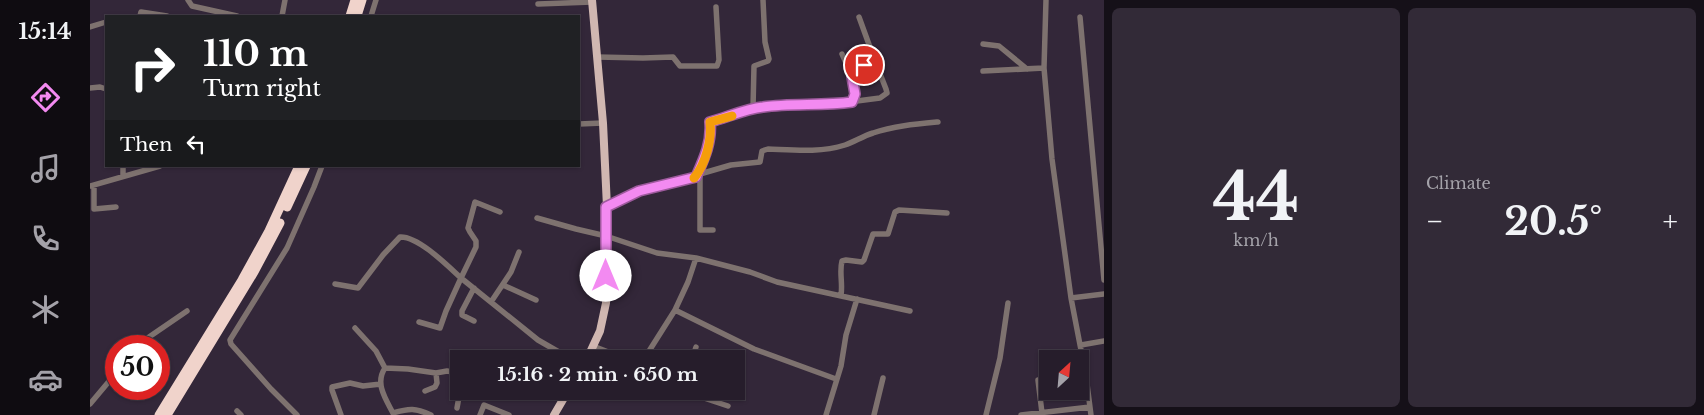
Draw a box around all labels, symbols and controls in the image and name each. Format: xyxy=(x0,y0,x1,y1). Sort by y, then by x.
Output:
text: 15:14 xyxy=(18,18,72,45)
text: 110 m xyxy=(203,32,308,75)
icon: right xyxy=(120,35,185,100)
pin xyxy=(843,44,885,86)
icon: arrive xyxy=(850,51,878,79)
text: Turn right xyxy=(203,75,321,102)
icon: directions xyxy=(28,80,63,115)
icon: left xyxy=(182,130,210,158)
text: Then xyxy=(120,133,172,156)
icon: music xyxy=(28,151,63,186)
text: 44 xyxy=(1213,157,1299,238)
text: Climate xyxy=(1426,173,1491,193)
text: 20.5° xyxy=(1504,198,1602,245)
text: − xyxy=(1426,204,1444,239)
text: + xyxy=(1663,204,1678,239)
icon: phone xyxy=(28,221,63,256)
text: km/h xyxy=(1233,230,1279,250)
position arrow xyxy=(579,249,631,301)
icon: climate xyxy=(28,292,63,327)
speed limit sign: 50 xyxy=(105,335,170,400)
north arrow xyxy=(1039,350,1089,400)
map controls xyxy=(1039,350,1089,400)
icon: car xyxy=(28,362,63,397)
text: 15:16 · 2 min · 650 m xyxy=(497,363,698,386)

